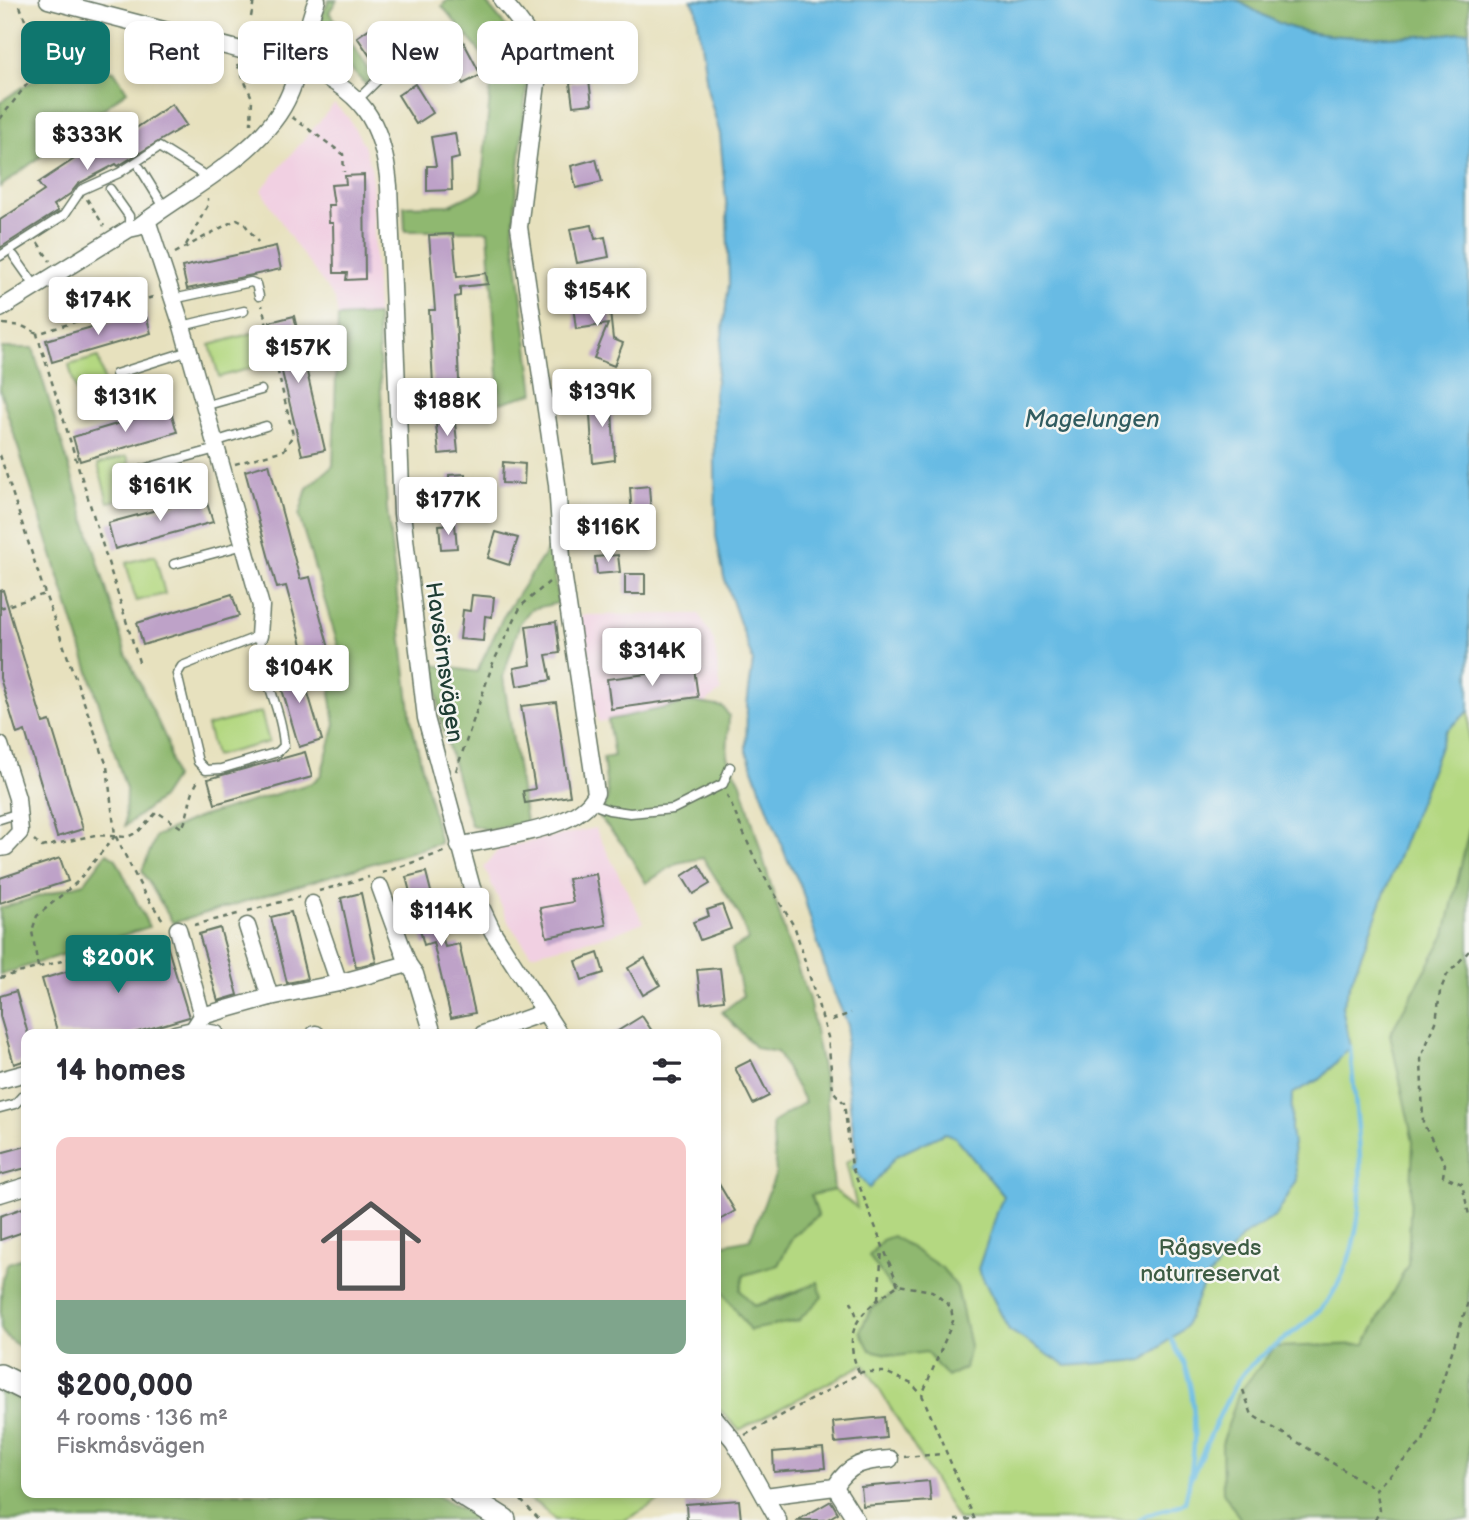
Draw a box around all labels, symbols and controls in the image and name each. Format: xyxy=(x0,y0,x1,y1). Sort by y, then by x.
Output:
chip: Buy xyxy=(21,21,110,84)
chip: Rent xyxy=(124,21,224,84)
chip: Filters xyxy=(238,21,353,84)
chip: New xyxy=(367,21,463,84)
chip: Apartment xyxy=(477,21,638,84)
pin: $333K xyxy=(38,113,136,172)
text: $333K xyxy=(51,121,123,149)
pin: $154K xyxy=(548,268,646,328)
text: $154K xyxy=(563,277,631,305)
pin: $174K xyxy=(49,278,147,337)
text: $174K xyxy=(65,286,131,314)
pin: $157K xyxy=(249,326,347,385)
text: $157K xyxy=(265,334,331,362)
pin: $139K xyxy=(553,370,651,429)
pin: $131K xyxy=(76,374,174,434)
pin: $188K xyxy=(398,378,496,438)
text: $139K xyxy=(568,378,636,406)
text: $131K xyxy=(93,383,157,411)
text: $188K xyxy=(413,387,481,415)
water label: Magelungen xyxy=(1024,405,1160,434)
pin: $161K xyxy=(111,463,209,523)
text: $161K xyxy=(128,472,192,500)
pin: $177K xyxy=(399,477,497,537)
text: $177K xyxy=(415,486,481,514)
pin: $116K xyxy=(559,504,657,564)
text: $116K xyxy=(576,513,640,541)
street label: Havsörnsvägen xyxy=(419,580,469,744)
pin: $314K xyxy=(603,628,701,688)
text: $314K xyxy=(618,637,686,665)
pin: $104K xyxy=(250,646,348,705)
text: $104K xyxy=(265,654,333,682)
pin: $114K xyxy=(392,888,490,948)
text: $114K xyxy=(409,897,473,925)
pin: $200K xyxy=(69,936,167,995)
text: $200K xyxy=(82,944,154,972)
icon: filters xyxy=(648,1052,686,1090)
text: 14 homes xyxy=(56,1053,185,1089)
icon: home xyxy=(308,1183,434,1309)
park label: Rågsveds naturreservat xyxy=(1140,1234,1280,1288)
text: $200,000 xyxy=(56,1368,193,1404)
text: 4 rooms · 136 m² xyxy=(56,1404,228,1432)
text: Fiskmåsvägen xyxy=(56,1432,205,1460)

